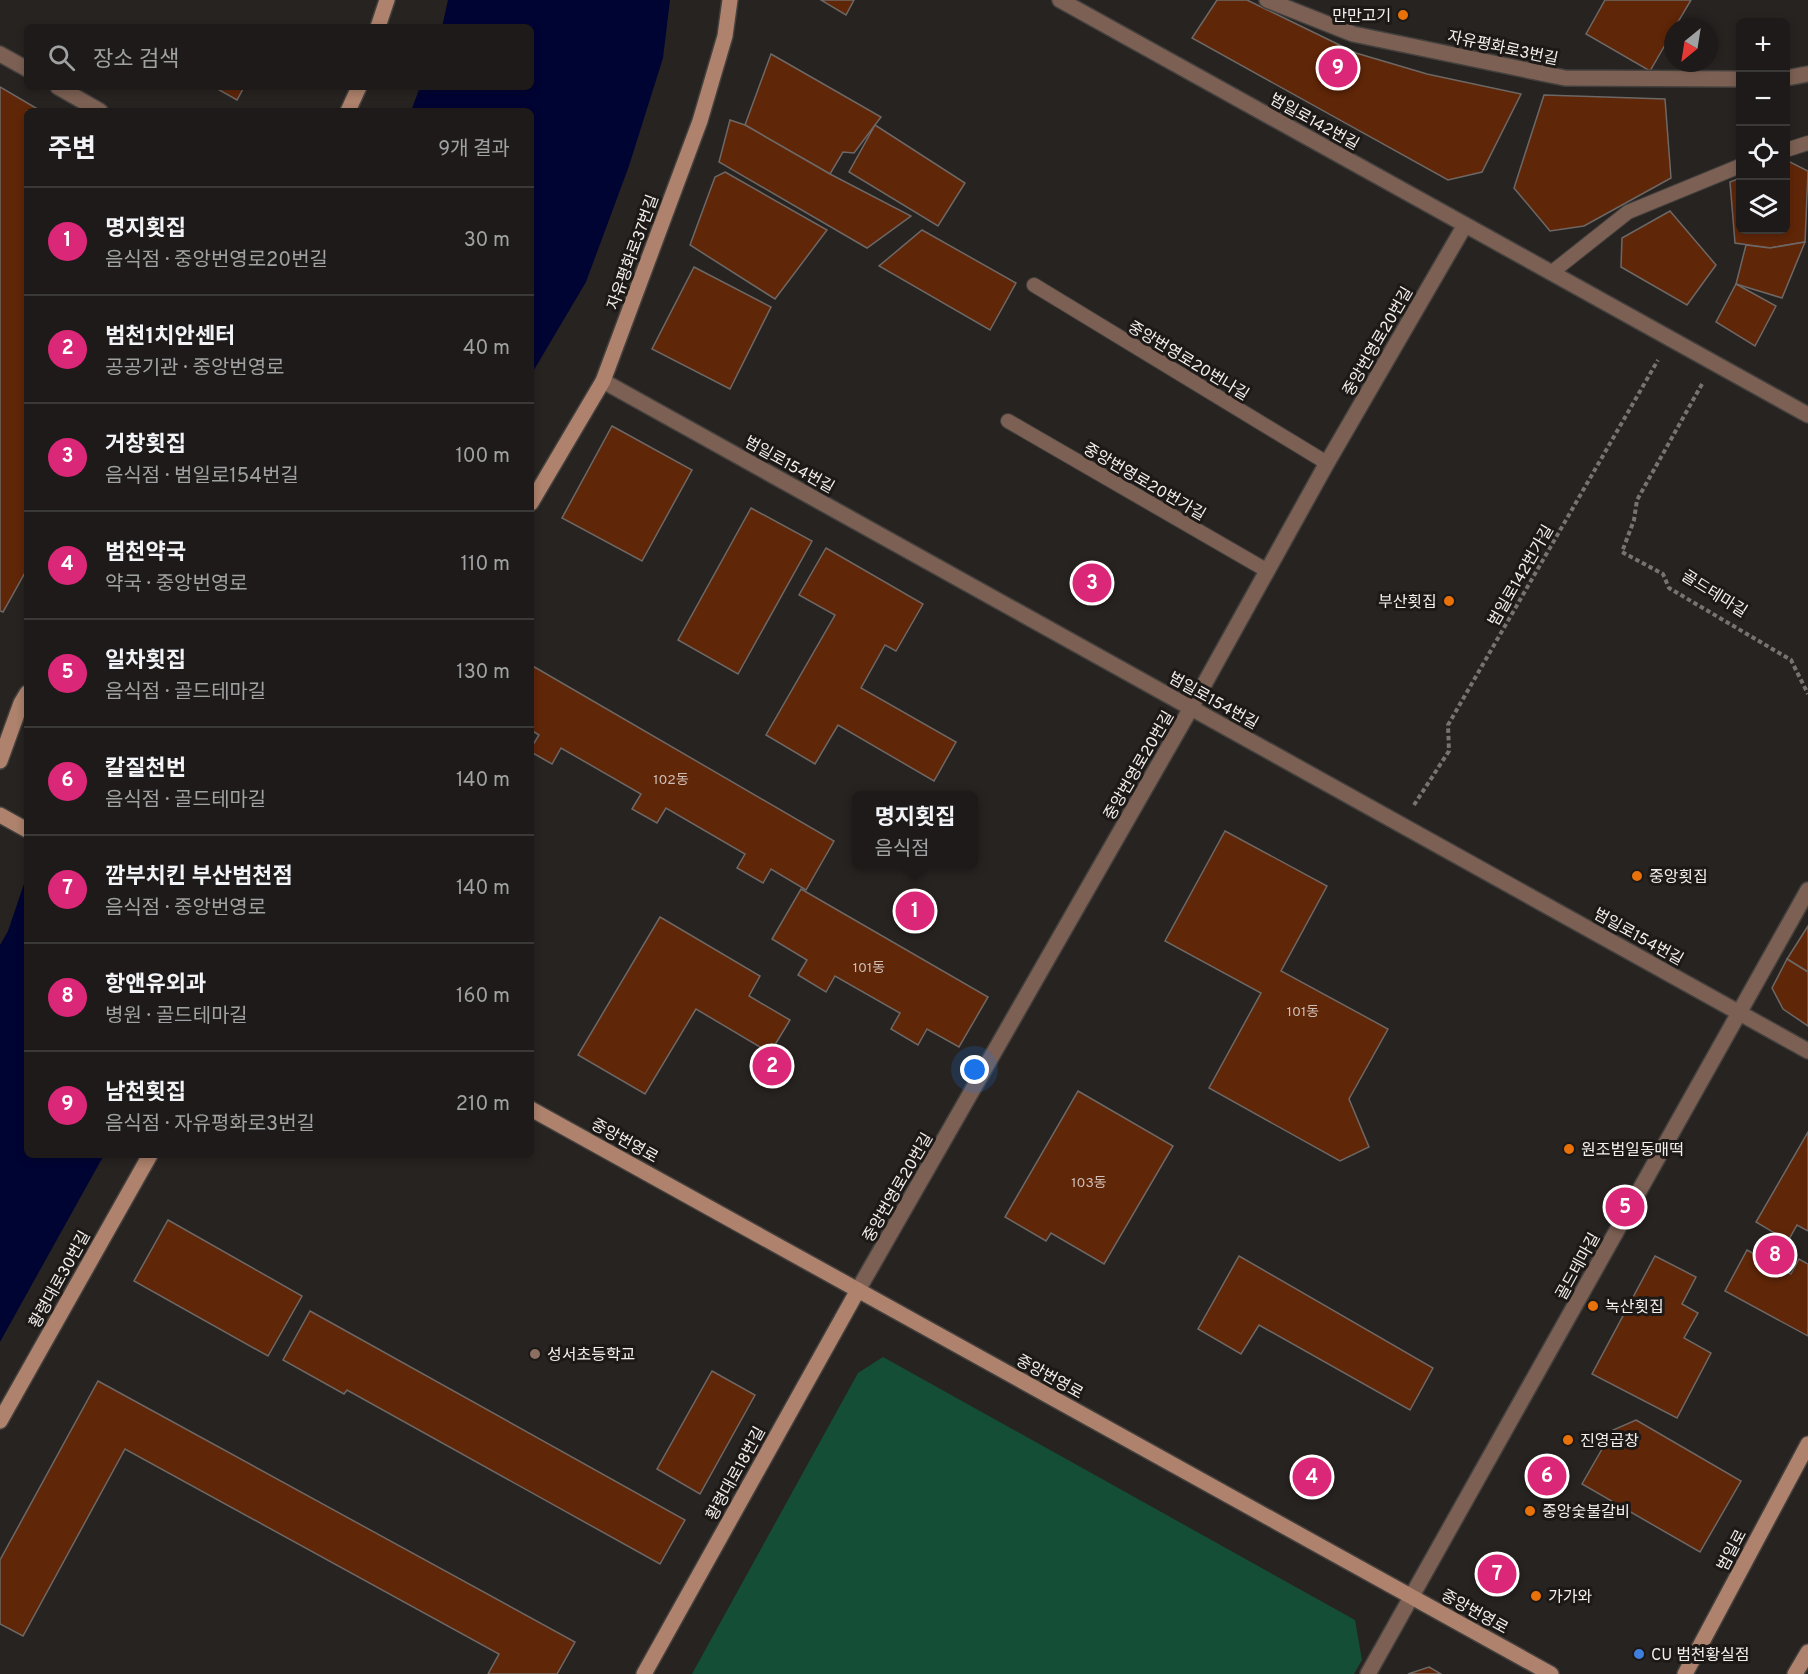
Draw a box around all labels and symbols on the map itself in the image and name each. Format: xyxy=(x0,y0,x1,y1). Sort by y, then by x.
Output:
place label: 만만고기 xyxy=(1332,7,1391,27)
marker: 만만고기 xyxy=(1396,8,1410,22)
north arrow xyxy=(1664,18,1718,72)
street label: 자유평화로3번길 xyxy=(1445,27,1560,70)
pin: 9 xyxy=(1318,46,1358,90)
street label: 범일로142번길 xyxy=(1266,90,1362,155)
street label: 자유평화로37번길 xyxy=(604,192,664,313)
street label: 중앙번영로20번길 xyxy=(1339,284,1418,400)
street label: 중앙번영로20번나길 xyxy=(1124,318,1252,406)
street label: 범일로154번길 xyxy=(741,433,838,499)
street label: 중앙번영로20번가길 xyxy=(1079,440,1209,526)
street label: 범일로142번가길 xyxy=(1485,522,1559,630)
pin: 3 xyxy=(1072,560,1112,606)
street label: 골드테마길 xyxy=(1677,567,1750,623)
place label: 부산횟집 xyxy=(1378,593,1437,613)
marker: 부산횟집 xyxy=(1442,594,1456,608)
street label: 범일로154번길 xyxy=(1165,669,1262,735)
street label: 중앙번영로20번길 xyxy=(1100,708,1179,824)
house number: 102동 xyxy=(653,772,689,789)
place label: 중앙횟집 xyxy=(1649,868,1708,888)
marker: 중앙횟집 xyxy=(1630,869,1644,883)
pin: 1 xyxy=(896,888,934,934)
street label: 범일로154번길 xyxy=(1590,905,1687,971)
house number: 101동 xyxy=(853,960,885,977)
house number: 101동 xyxy=(1287,1004,1319,1021)
pin: 2 xyxy=(752,1044,792,1088)
your location xyxy=(960,1055,989,1084)
street label: 중앙번영로 xyxy=(587,1115,661,1168)
street label: 중앙번영로20번길 xyxy=(859,1130,938,1246)
place label: 원조범일동매떡 xyxy=(1581,1141,1684,1161)
marker: 원조범일동매떡 xyxy=(1562,1142,1576,1156)
house number: 103동 xyxy=(1071,1175,1107,1192)
pin: 5 xyxy=(1606,1184,1644,1230)
street label: 황령대로30번길 xyxy=(26,1228,96,1332)
street label: 골드테마길 xyxy=(1552,1230,1605,1304)
pin: 8 xyxy=(1756,1232,1794,1278)
place label: 녹산횟집 xyxy=(1605,1298,1664,1318)
marker: 녹산횟집 xyxy=(1586,1299,1600,1313)
place label: 성서초등학교 xyxy=(547,1346,635,1366)
marker: 성서초등학교 xyxy=(528,1347,542,1361)
street label: 중앙번영로 xyxy=(1012,1351,1086,1404)
street label: 황령대로18번길 xyxy=(703,1424,771,1524)
place label: 진영곱창 xyxy=(1580,1432,1639,1452)
marker: 진영곱창 xyxy=(1561,1433,1575,1447)
pin: 4 xyxy=(1292,1454,1332,1500)
pin: 6 xyxy=(1528,1454,1566,1498)
place label: 중앙숯불갈비 xyxy=(1542,1503,1630,1523)
marker: 중앙숯불갈비 xyxy=(1523,1504,1537,1518)
street label: 범일로 xyxy=(1714,1527,1752,1575)
pin: 7 xyxy=(1478,1552,1516,1596)
street label: 중앙번영로 xyxy=(1437,1586,1511,1639)
place label: 가가와 xyxy=(1548,1588,1592,1608)
marker: 가가와 xyxy=(1529,1589,1543,1603)
place label: CU 범천황실점 xyxy=(1651,1646,1750,1666)
marker: CU 범천황실점 xyxy=(1632,1647,1646,1661)

